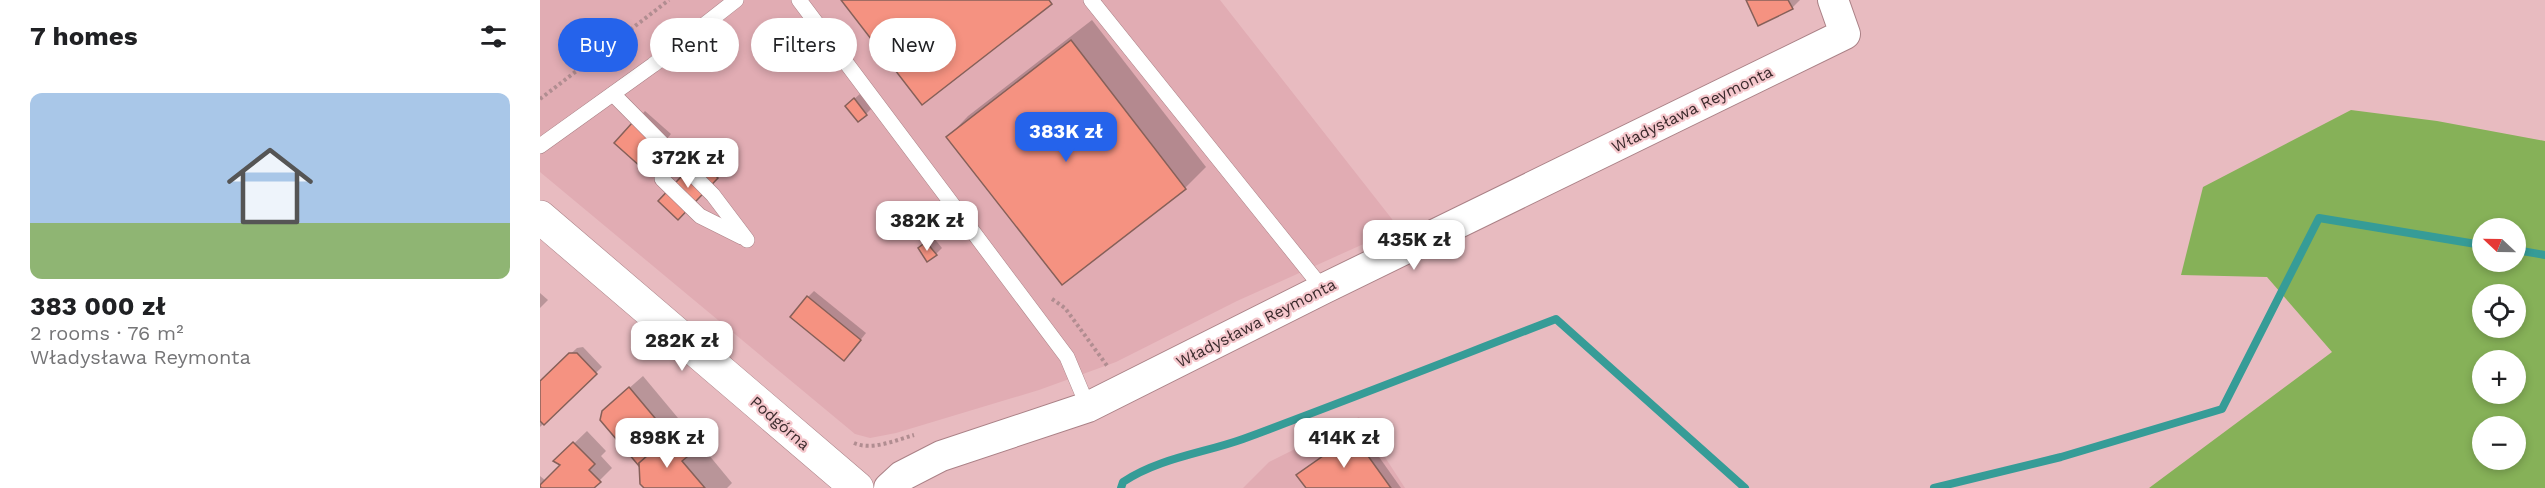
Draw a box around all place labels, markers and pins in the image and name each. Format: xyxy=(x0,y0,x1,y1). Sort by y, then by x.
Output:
pin: 383K zł xyxy=(1011,112,1121,163)
pin: 372K zł xyxy=(633,138,743,189)
pin: 382K zł xyxy=(872,201,982,252)
pin: 435K zł xyxy=(1359,220,1469,271)
pin: 282K zł xyxy=(627,321,737,372)
pin: 898K zł xyxy=(612,418,722,469)
pin: 414K zł xyxy=(1289,418,1399,469)

